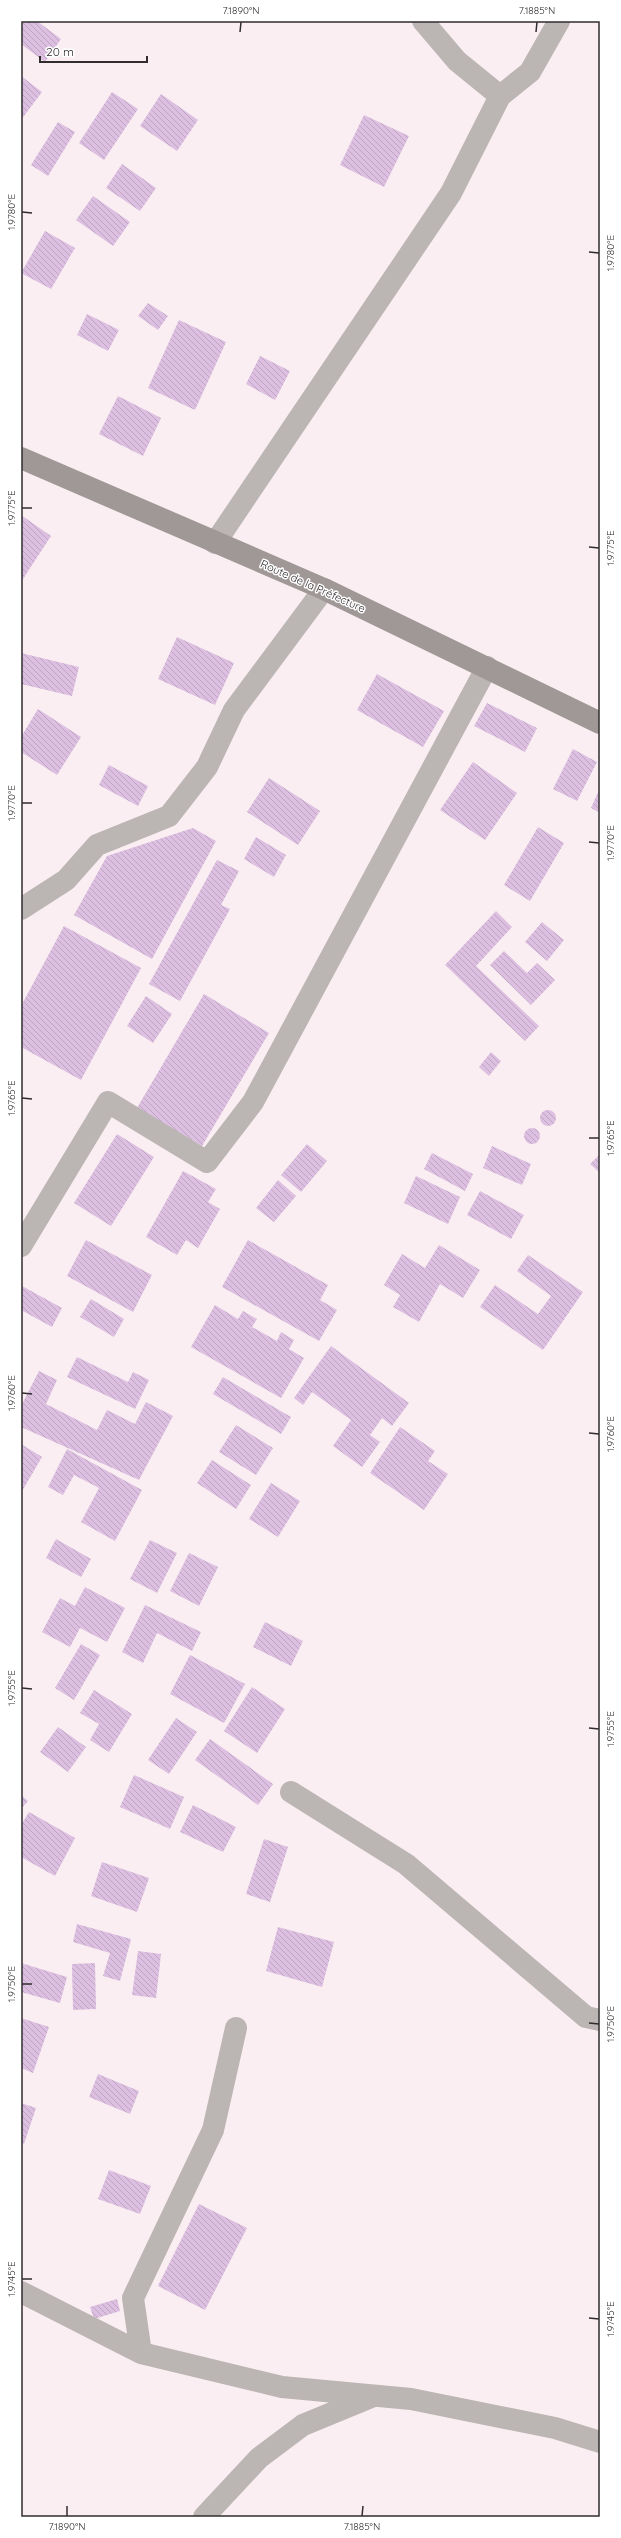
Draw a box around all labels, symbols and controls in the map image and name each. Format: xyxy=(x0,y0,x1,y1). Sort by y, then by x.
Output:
text: 7.1890°N xyxy=(222,4,260,17)
text: 7.1885°N xyxy=(519,4,555,17)
scale bar xyxy=(40,38,147,64)
text: 20 m xyxy=(46,44,74,59)
text: 1.9780°E xyxy=(5,194,18,230)
text: 1.9780°E xyxy=(604,235,617,271)
text: 1.9775°E xyxy=(5,490,18,526)
text: 1.9775°E xyxy=(604,530,617,566)
street label: Route de la Préfecture xyxy=(258,556,368,616)
text: 1.9770°E xyxy=(5,785,18,821)
text: 1.9770°E xyxy=(604,825,617,861)
text: 1.9765°E xyxy=(5,1080,18,1116)
text: 1.9765°E xyxy=(604,1120,617,1156)
text: 1.9760°E xyxy=(5,1375,18,1411)
text: 1.9760°E xyxy=(604,1416,617,1452)
text: 1.9755°E xyxy=(5,1670,18,1706)
text: 1.9755°E xyxy=(604,1711,617,1747)
text: 1.9750°E xyxy=(5,1966,18,2002)
text: 1.9750°E xyxy=(604,2006,617,2042)
text: 1.9745°E xyxy=(5,2261,18,2297)
text: 1.9745°E xyxy=(604,2301,617,2337)
text: 7.1890°N xyxy=(48,2520,86,2533)
text: 7.1885°N xyxy=(344,2520,380,2533)

